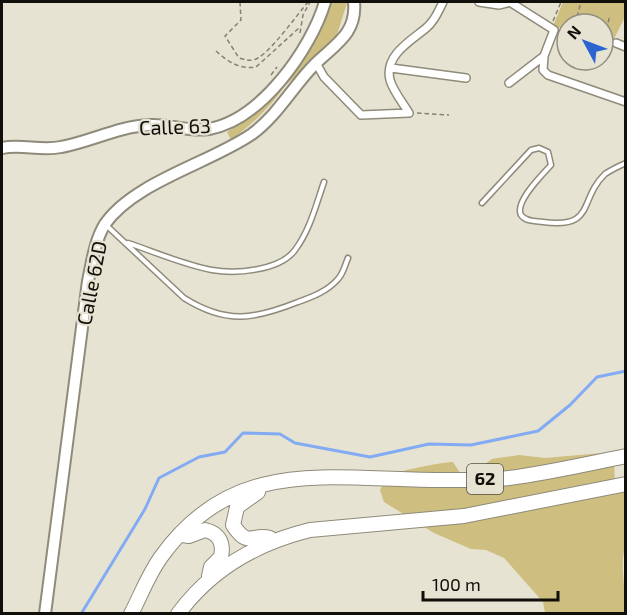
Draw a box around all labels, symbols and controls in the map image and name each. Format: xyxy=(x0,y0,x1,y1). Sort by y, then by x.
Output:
north arrow xyxy=(555,12,615,72)
text: N xyxy=(562,21,584,42)
street label: Calle 63 xyxy=(139,113,211,139)
street label: Calle 62D xyxy=(71,239,111,327)
road number: 62 xyxy=(467,464,503,494)
scale bar xyxy=(423,564,558,602)
text: 100 m xyxy=(432,573,481,595)

